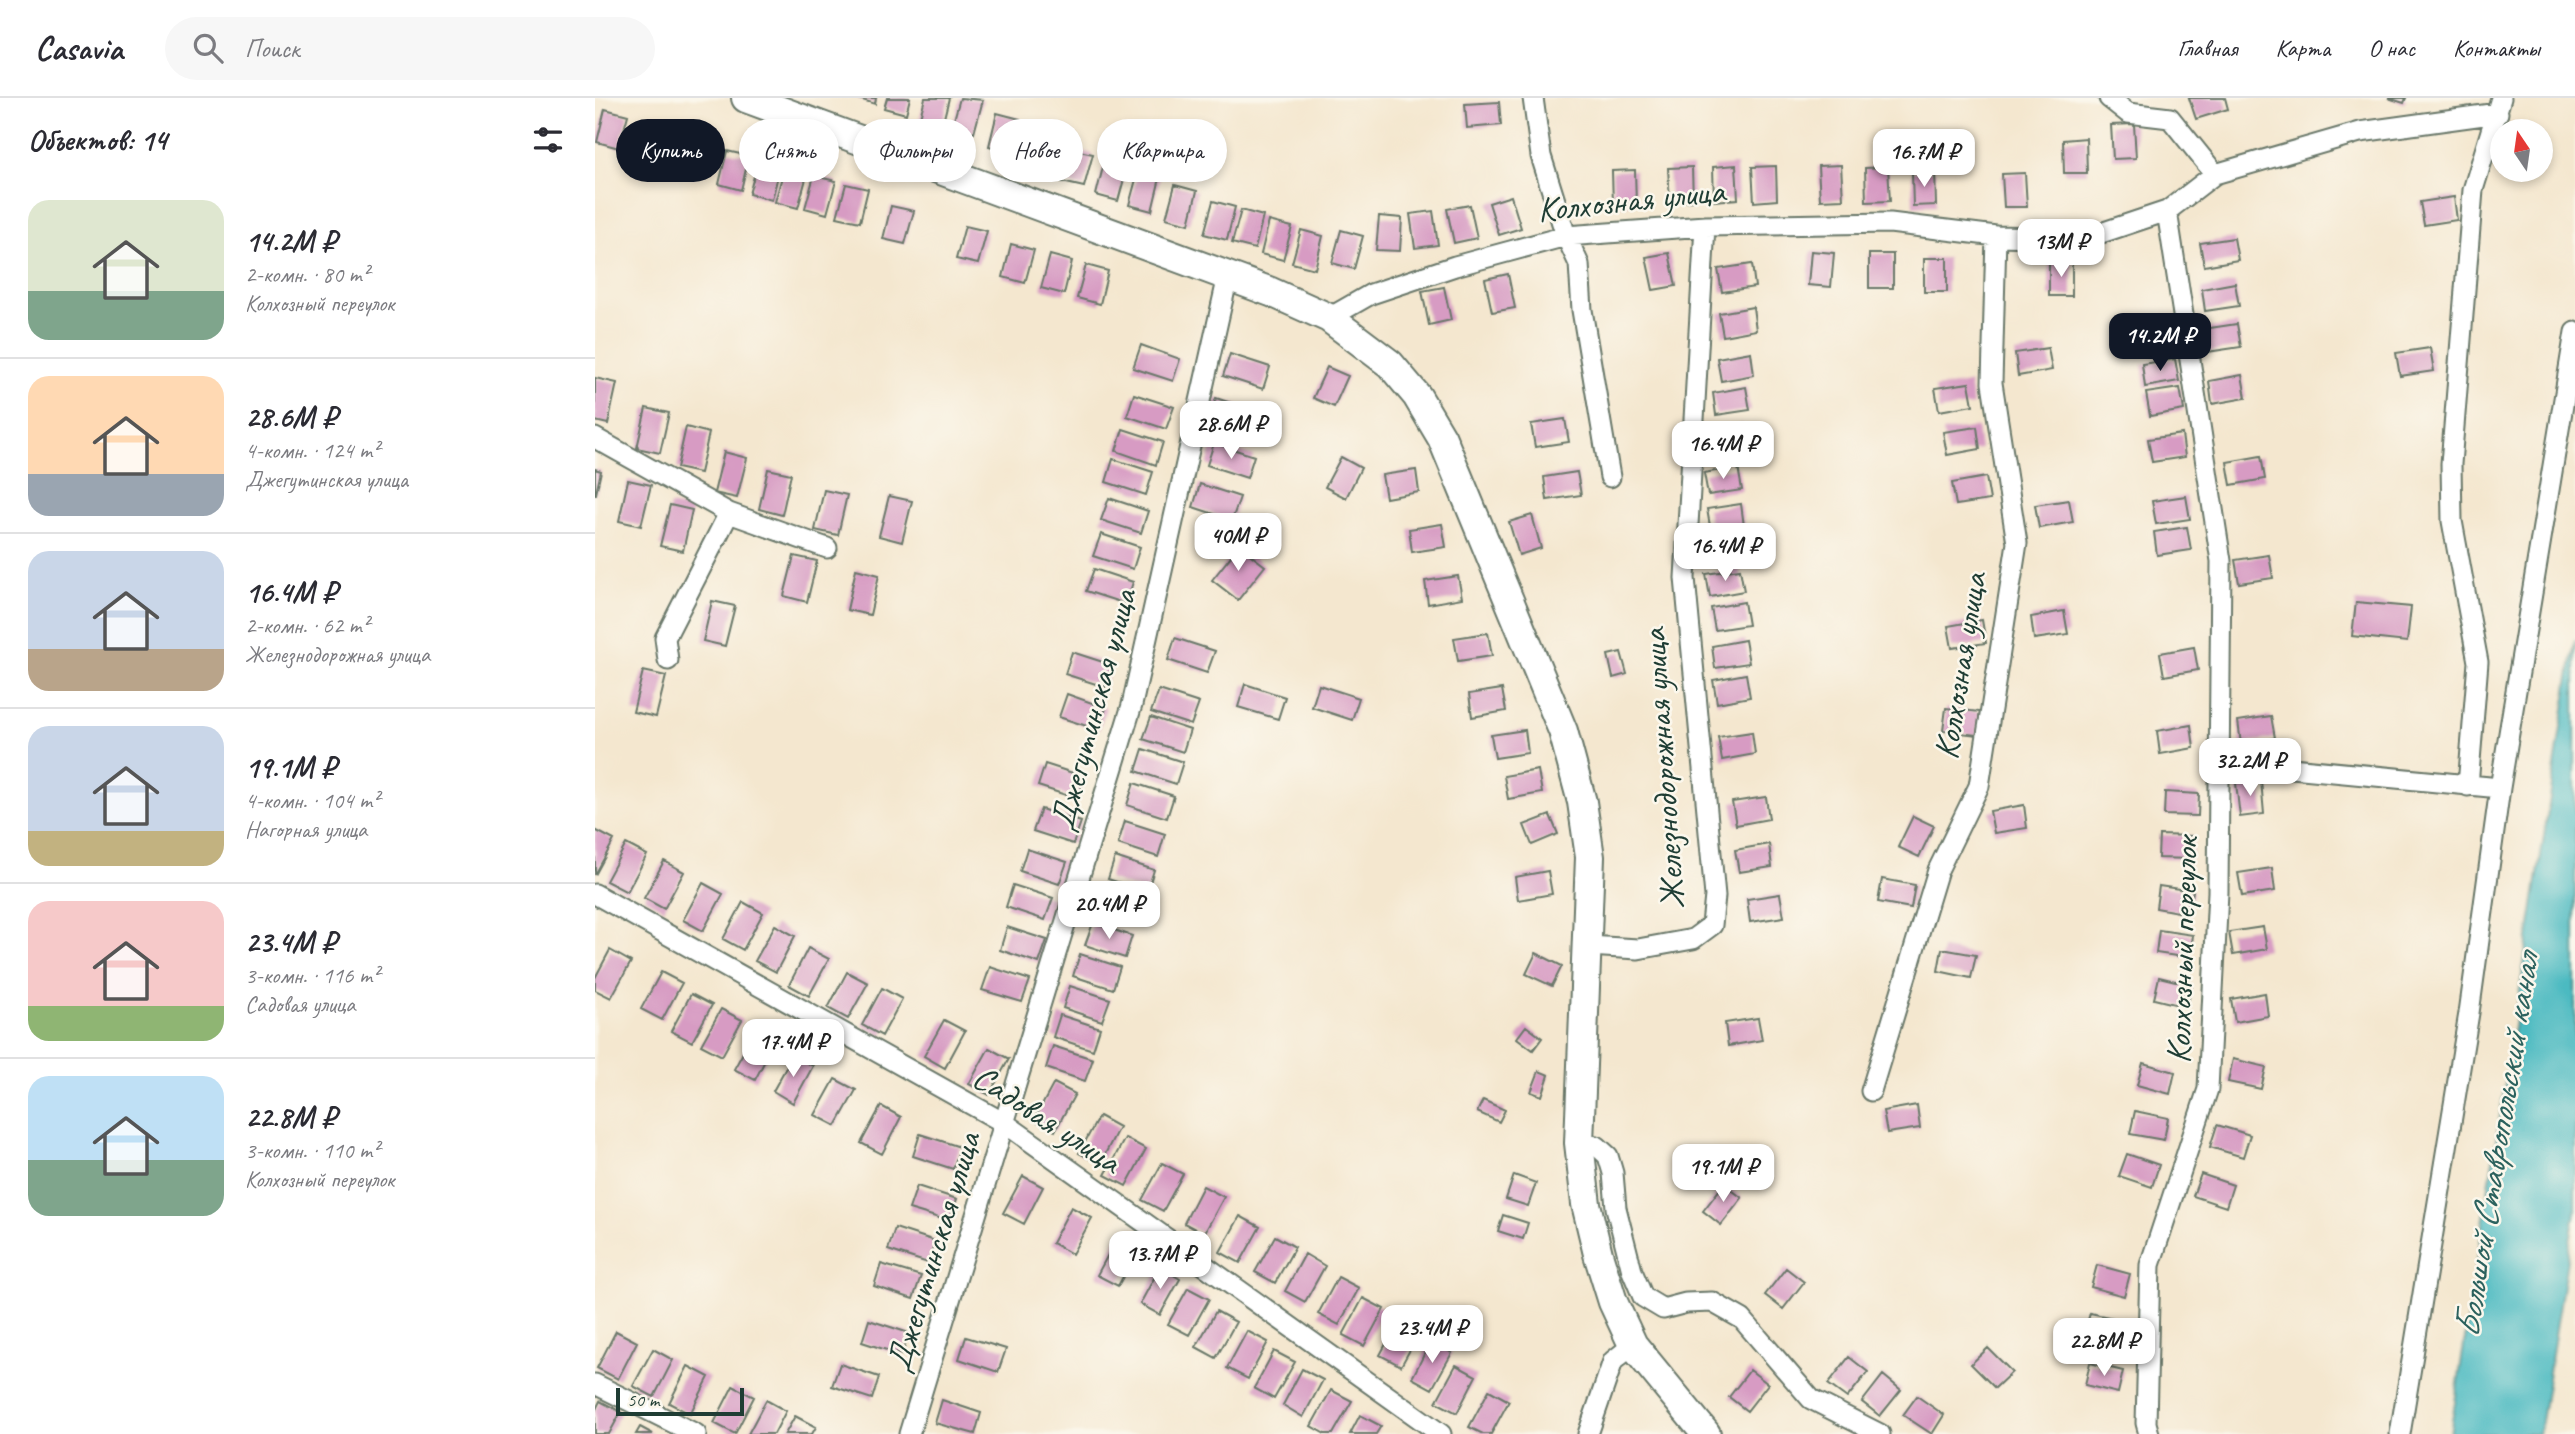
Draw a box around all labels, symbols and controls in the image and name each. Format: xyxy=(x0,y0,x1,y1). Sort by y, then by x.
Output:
search box xyxy=(165,17,655,80)
text: Casavia xyxy=(35,27,123,69)
icon: search xyxy=(189,29,227,67)
text: Поиск xyxy=(245,32,300,65)
text: Главная xyxy=(2177,33,2238,63)
text: Карта xyxy=(2276,33,2330,63)
text: О нас xyxy=(2368,33,2415,63)
text: Контакты xyxy=(2453,33,2540,63)
chip: Купить xyxy=(616,119,725,182)
chip: Снять xyxy=(739,119,839,182)
chip: Фильтры xyxy=(853,119,976,182)
chip: Новое xyxy=(990,119,1083,182)
chip: Квартира xyxy=(1097,119,1227,182)
north arrow xyxy=(2490,119,2553,182)
map controls xyxy=(2490,119,2553,182)
text: Объектов: 14 xyxy=(28,121,167,159)
icon: filters xyxy=(529,121,567,159)
pin: 16.7M ₽ xyxy=(1859,130,1989,189)
text: 16.7M ₽ xyxy=(1889,137,1959,166)
street label: Колхозная улица xyxy=(1535,168,1730,232)
pin: 13M ₽ xyxy=(2012,220,2110,279)
text: 14.2M ₽ xyxy=(245,222,336,260)
text: 13M ₽ xyxy=(2034,227,2088,256)
icon: home xyxy=(84,228,168,312)
text: 2-комн. · 80 m² xyxy=(245,260,369,289)
text: Колхозный переулок xyxy=(245,289,394,318)
pin: 14.2M ₽ xyxy=(2095,314,2225,373)
text: 14.2M ₽ xyxy=(2125,321,2195,350)
text: 28.6M ₽ xyxy=(245,398,337,436)
pin: 28.6M ₽ xyxy=(1166,402,1296,461)
icon: home xyxy=(84,404,168,488)
text: 28.6M ₽ xyxy=(1196,409,1266,438)
pin: 16.4M ₽ xyxy=(1658,422,1788,481)
text: 16.4M ₽ xyxy=(1688,429,1758,458)
text: 4-комн. · 124 m² xyxy=(245,436,379,465)
text: Джегутинская улица xyxy=(245,465,408,494)
pin: 40M ₽ xyxy=(1189,514,1287,573)
text: 40M ₽ xyxy=(1211,521,1265,550)
pin: 16.4M ₽ xyxy=(1660,524,1790,583)
text: 16.4M ₽ xyxy=(1690,531,1760,560)
street label: Колхозная улица xyxy=(1923,567,1997,762)
text: 16.4M ₽ xyxy=(245,573,337,611)
icon: home xyxy=(84,579,168,663)
street label: Джегутинская улица xyxy=(1039,583,1147,836)
text: 2-комн. · 62 m² xyxy=(245,611,369,640)
street label: Железнодорожная улица xyxy=(1631,624,1695,911)
text: Железнодорожная улица xyxy=(245,640,430,669)
pin: 32.2M ₽ xyxy=(2185,738,2315,798)
text: 32.2M ₽ xyxy=(2215,746,2285,775)
text: 19.1M ₽ xyxy=(245,748,336,786)
icon: home xyxy=(84,754,168,838)
text: 4-комн. · 104 m² xyxy=(245,786,379,815)
text: Нагорная улица xyxy=(245,815,367,844)
street label: Колхозный переулок xyxy=(2156,833,2209,1064)
pin: 20.4M ₽ xyxy=(1044,882,1174,941)
text: 20.4M ₽ xyxy=(1074,889,1144,918)
text: 23.4M ₽ xyxy=(245,923,336,961)
icon: home xyxy=(84,929,168,1013)
water label: Большой Ставропольский канал xyxy=(2442,945,2550,1341)
text: 3-комн. · 116 m² xyxy=(245,961,379,990)
text: Садовая улица xyxy=(245,990,355,1019)
pin: 17.4M ₽ xyxy=(728,1020,858,1079)
text: 17.4M ₽ xyxy=(758,1027,828,1056)
street label: Садовая улица xyxy=(964,1054,1132,1185)
text: 22.8M ₽ xyxy=(245,1098,336,1136)
icon: home xyxy=(84,1104,168,1188)
street label: Джегутинская улица xyxy=(875,1125,991,1377)
text: 3-комн. · 110 m² xyxy=(245,1136,379,1165)
pin: 19.1M ₽ xyxy=(1658,1144,1788,1204)
text: 19.1M ₽ xyxy=(1688,1152,1758,1181)
text: Колхозный переулок xyxy=(245,1165,394,1194)
pin: 13.7M ₽ xyxy=(1095,1232,1225,1291)
text: 13.7M ₽ xyxy=(1125,1239,1195,1268)
pin: 23.4M ₽ xyxy=(1367,1306,1497,1365)
text: 23.4M ₽ xyxy=(1397,1313,1467,1342)
pin: 22.8M ₽ xyxy=(2039,1318,2169,1378)
text: 22.8M ₽ xyxy=(2069,1326,2139,1355)
scale bar xyxy=(616,1385,744,1417)
text: 50 m xyxy=(627,1388,659,1412)

